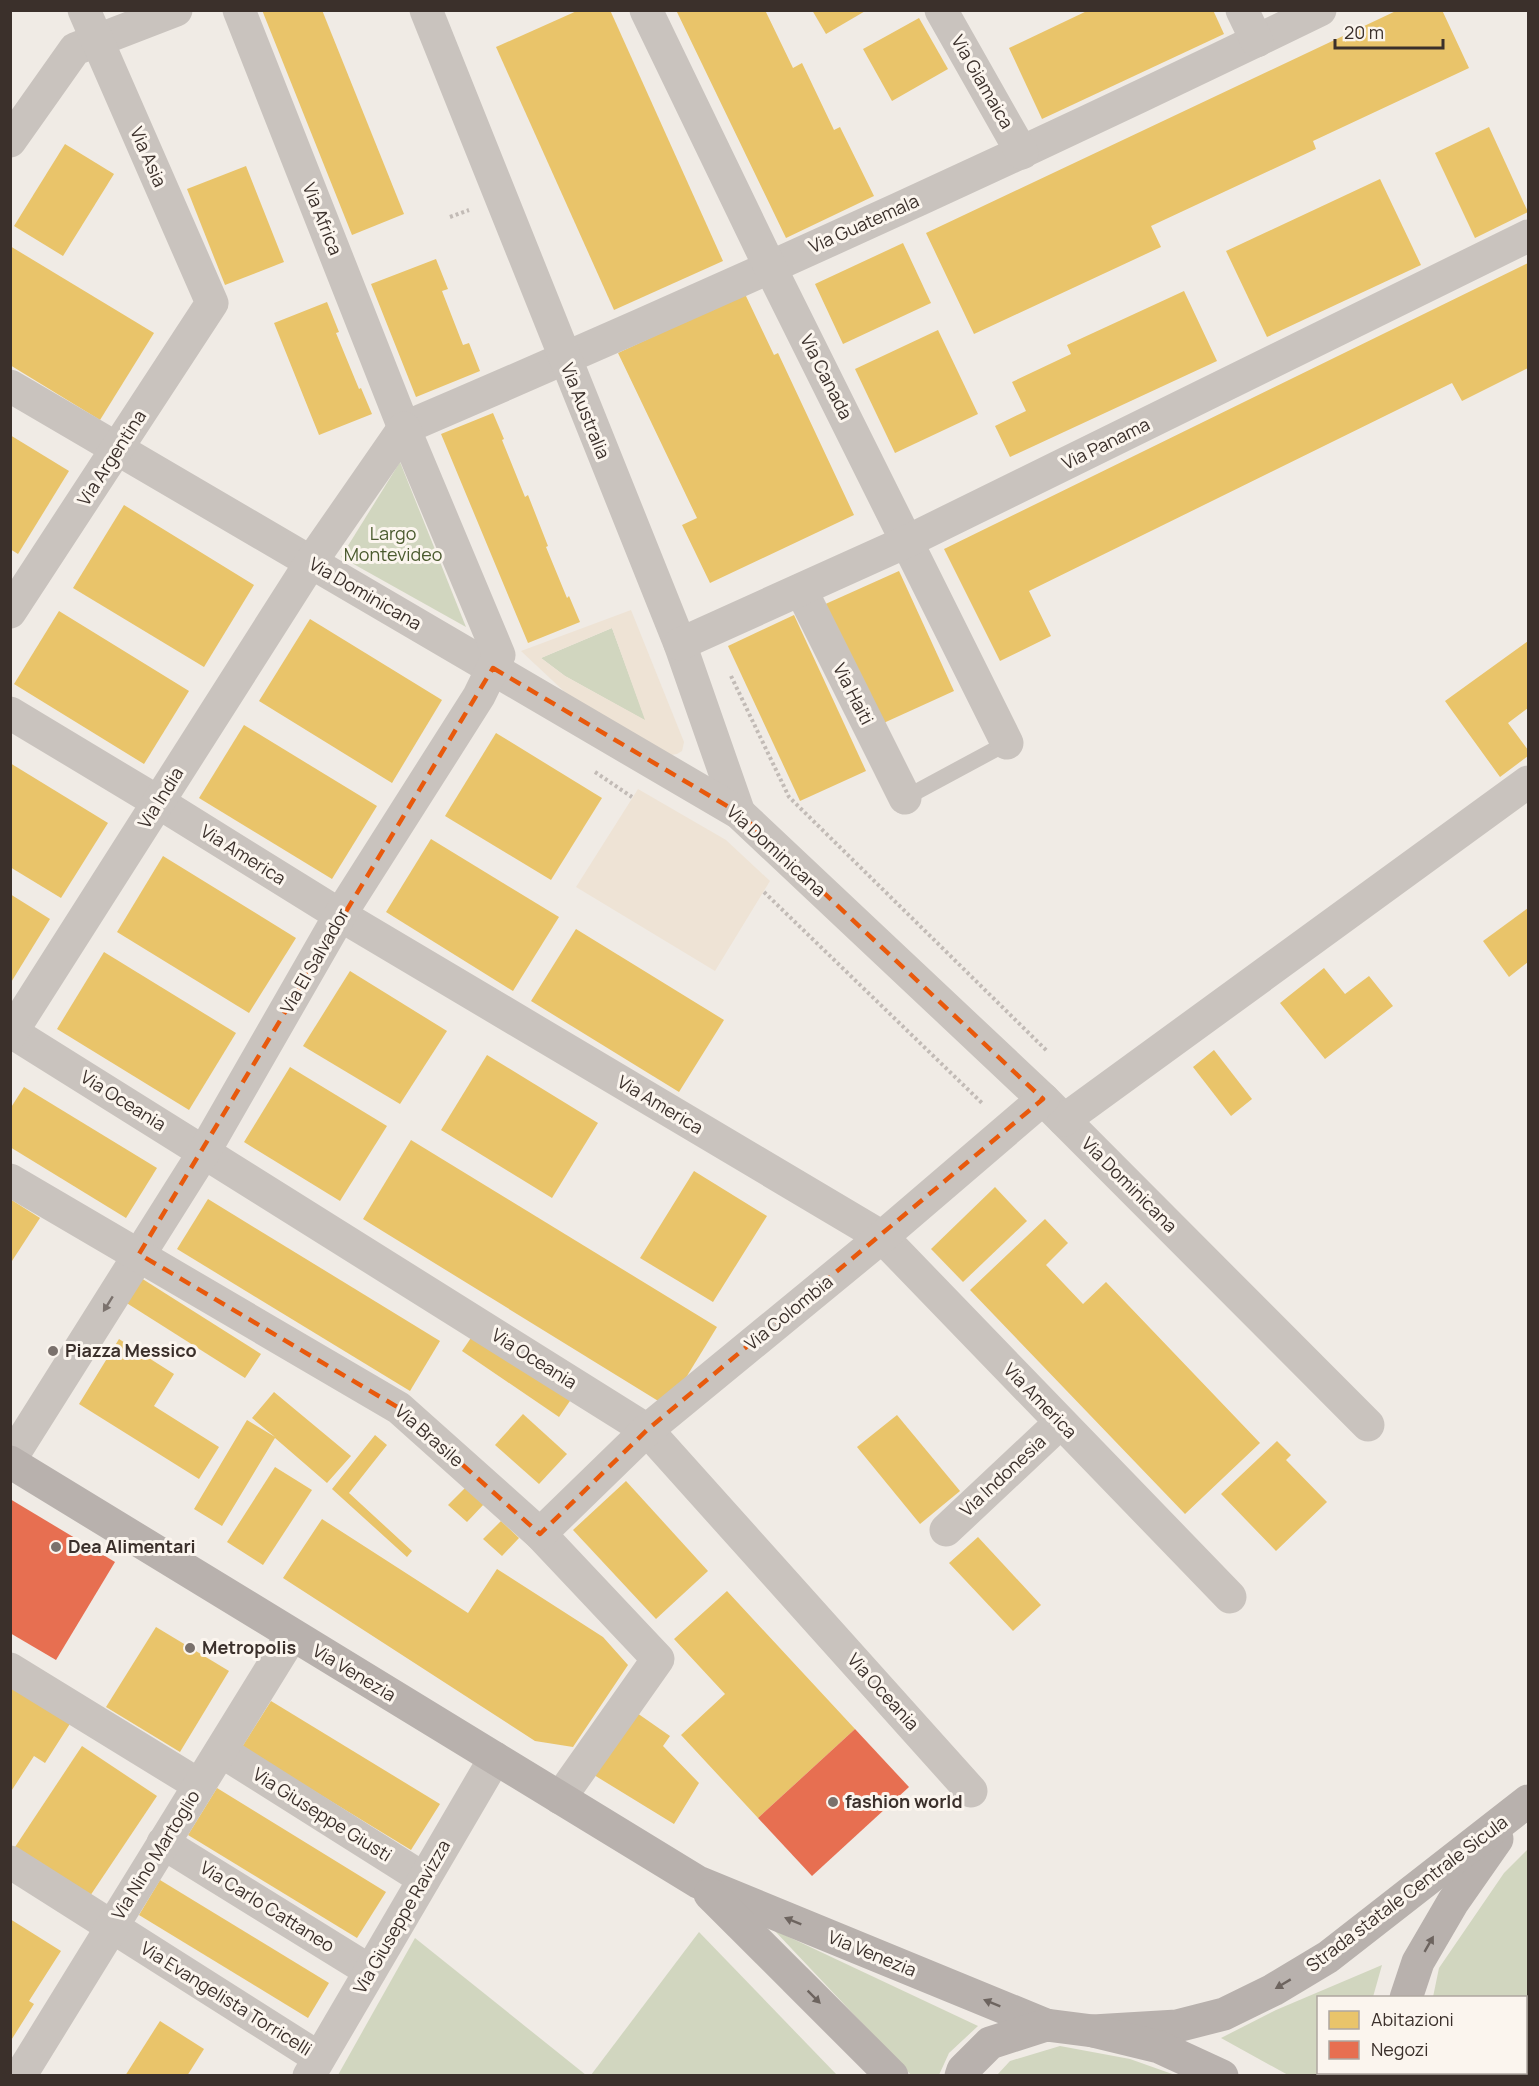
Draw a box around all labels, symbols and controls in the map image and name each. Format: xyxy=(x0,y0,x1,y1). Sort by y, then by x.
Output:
scale bar xyxy=(1335,12,1443,50)
text: 20 m xyxy=(1344,20,1384,44)
street label: Via Giamaica xyxy=(946,30,1019,133)
street label: Via Asia xyxy=(125,123,173,190)
street label: Via Africa xyxy=(298,179,348,258)
street label: Via Guatemala xyxy=(805,188,922,258)
street label: Via Canada xyxy=(795,330,859,423)
street label: Via Australia xyxy=(556,359,616,462)
street label: Via Argentina xyxy=(71,405,151,510)
street label: Via Panama xyxy=(1058,412,1153,475)
park label: Largo Montevideo xyxy=(344,521,442,566)
street label: Via Dominicana xyxy=(305,551,426,635)
street label: Via Haiti xyxy=(828,659,880,729)
street label: Via India xyxy=(132,762,188,833)
street label: Via Dominicana xyxy=(722,799,832,901)
street label: Via America xyxy=(196,819,291,890)
street label: Via El Salvador xyxy=(274,903,354,1018)
street label: Via Oceania xyxy=(76,1064,171,1136)
street label: Via America xyxy=(613,1069,708,1139)
street label: Via Dominicana xyxy=(1077,1131,1183,1237)
street label: Via Colombia xyxy=(739,1269,837,1355)
one-way arrow xyxy=(102,1296,113,1312)
street label: Via Oceania xyxy=(487,1322,582,1394)
place label: Piazza Messico xyxy=(65,1338,197,1362)
marker: Piazza Messico xyxy=(46,1344,60,1358)
street label: Via America xyxy=(999,1357,1083,1443)
street label: Via Brasile xyxy=(390,1399,469,1472)
street label: Via Indonesia xyxy=(954,1429,1050,1521)
place label: Dea Alimentari xyxy=(68,1534,196,1558)
marker: Dea Alimentari xyxy=(49,1540,63,1554)
place label: Metropolis xyxy=(202,1635,296,1659)
street label: Via Venezia xyxy=(308,1638,401,1706)
marker: Metropolis xyxy=(183,1641,197,1655)
street label: Via Oceania xyxy=(843,1648,925,1735)
street label: Via Giuseppe Giusti xyxy=(249,1762,397,1867)
street label: Via Nino Martoglio xyxy=(106,1785,205,1924)
place label: fashion world xyxy=(845,1789,963,1813)
marker: fashion world xyxy=(826,1795,840,1809)
street label: Strada statale Centrale Sicula xyxy=(1301,1809,1512,1977)
street label: Via Giuseppe Ravizza xyxy=(347,1835,455,1998)
street label: Via Carlo Cattaneo xyxy=(196,1855,339,1957)
one-way arrow xyxy=(783,1916,801,1926)
street label: Via Venezia xyxy=(825,1924,920,1982)
street label: Via Evangelista Torricelli xyxy=(136,1936,317,2061)
one-way arrow xyxy=(1423,1936,1434,1952)
one-way arrow xyxy=(1275,1979,1291,1990)
one-way arrow xyxy=(806,1990,820,2004)
legend xyxy=(1317,1996,1527,2074)
one-way arrow xyxy=(983,1998,1001,2007)
text: Abitazioni xyxy=(1371,2007,1454,2031)
text: Negozi xyxy=(1371,2037,1429,2061)

